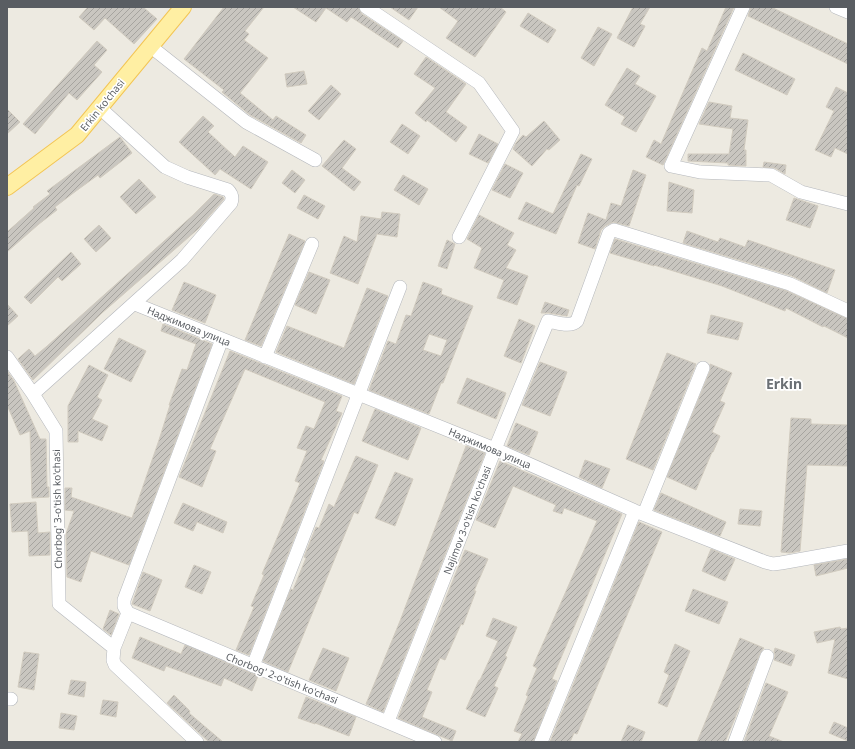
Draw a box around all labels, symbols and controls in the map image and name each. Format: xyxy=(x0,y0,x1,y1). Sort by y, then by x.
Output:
street label: Erkin ko'chasi xyxy=(77,76,127,134)
street label: Наджимова улица xyxy=(145,303,233,349)
district label: Erkin xyxy=(766,374,802,393)
street label: Наджимова улица xyxy=(446,424,534,472)
street label: Chorbog' 3-o'tish ko'chasi xyxy=(49,449,65,569)
street label: Najimov 3-o'tish ko'chasi xyxy=(440,464,494,576)
street label: Chorbog' 2-o'tish ko'chasi xyxy=(224,649,340,707)

